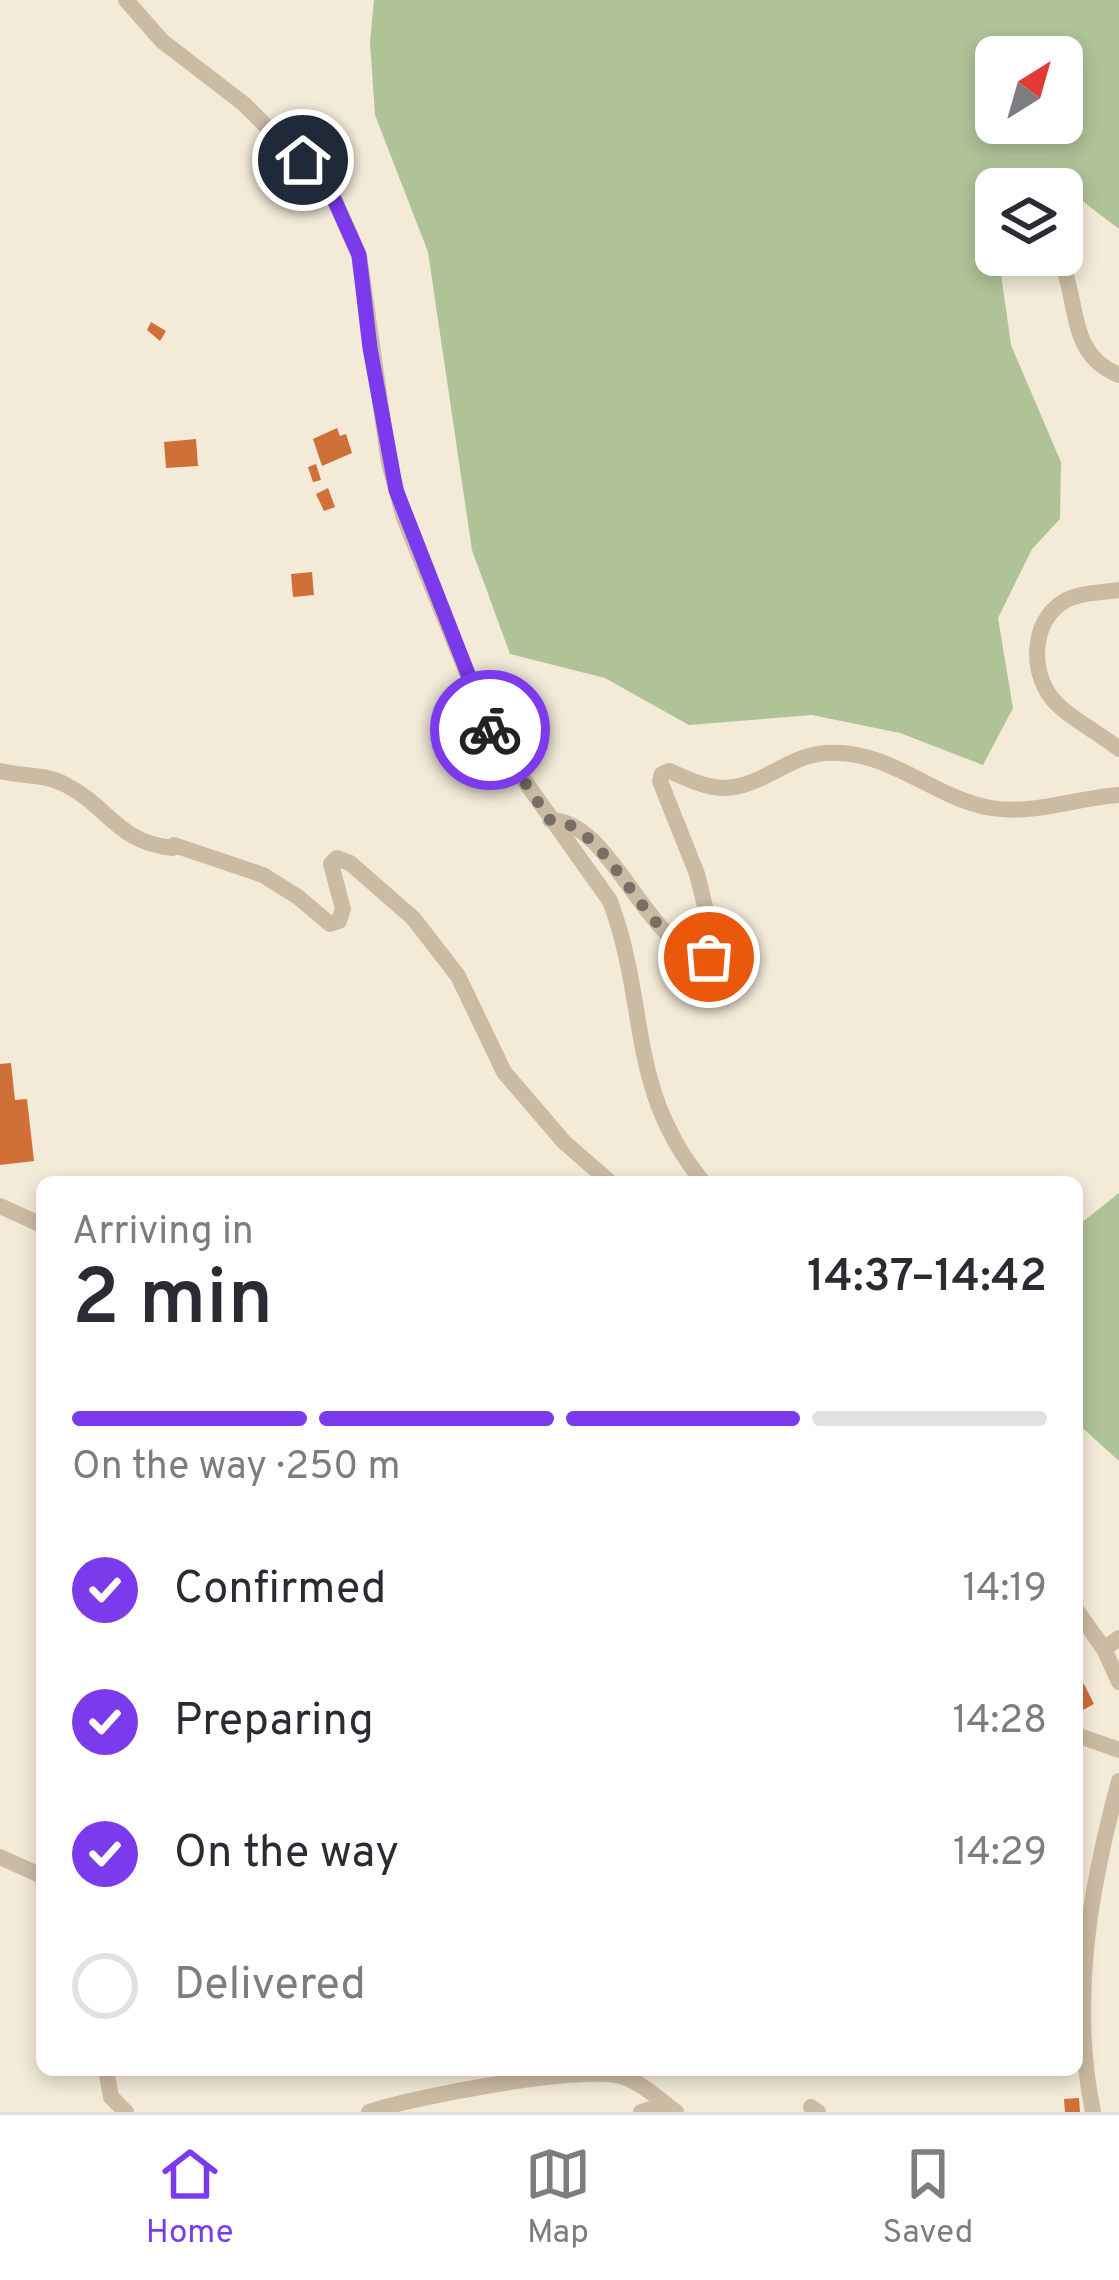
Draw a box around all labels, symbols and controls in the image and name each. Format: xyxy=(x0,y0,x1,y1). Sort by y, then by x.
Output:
north arrow xyxy=(975,36,1083,144)
map controls xyxy=(975,36,1083,276)
pin xyxy=(252,109,354,211)
icon: home xyxy=(270,127,336,193)
button: layers xyxy=(975,168,1083,276)
courier xyxy=(430,670,550,790)
icon: bike xyxy=(457,697,523,763)
pin xyxy=(658,906,760,1008)
icon: bag xyxy=(676,924,742,990)
text: Arriving in xyxy=(72,1209,254,1258)
text: 14:37–14:42 xyxy=(807,1250,1047,1307)
text: 2 min xyxy=(72,1253,273,1352)
text: On the way · 250 m xyxy=(72,1444,401,1493)
icon: check xyxy=(72,1557,138,1623)
text: Confirmed xyxy=(174,1562,386,1619)
text: 14:19 xyxy=(962,1566,1047,1615)
icon: check xyxy=(72,1689,138,1755)
text: Preparing xyxy=(174,1694,374,1751)
text: 14:28 xyxy=(953,1698,1047,1747)
icon: check xyxy=(72,1821,138,1887)
text: On the way xyxy=(174,1826,399,1883)
text: 14:29 xyxy=(953,1830,1047,1879)
text: Delivered xyxy=(174,1958,366,2015)
tab: Home xyxy=(146,2141,233,2255)
tab: Map xyxy=(525,2141,591,2255)
tab: Saved xyxy=(883,2141,973,2255)

